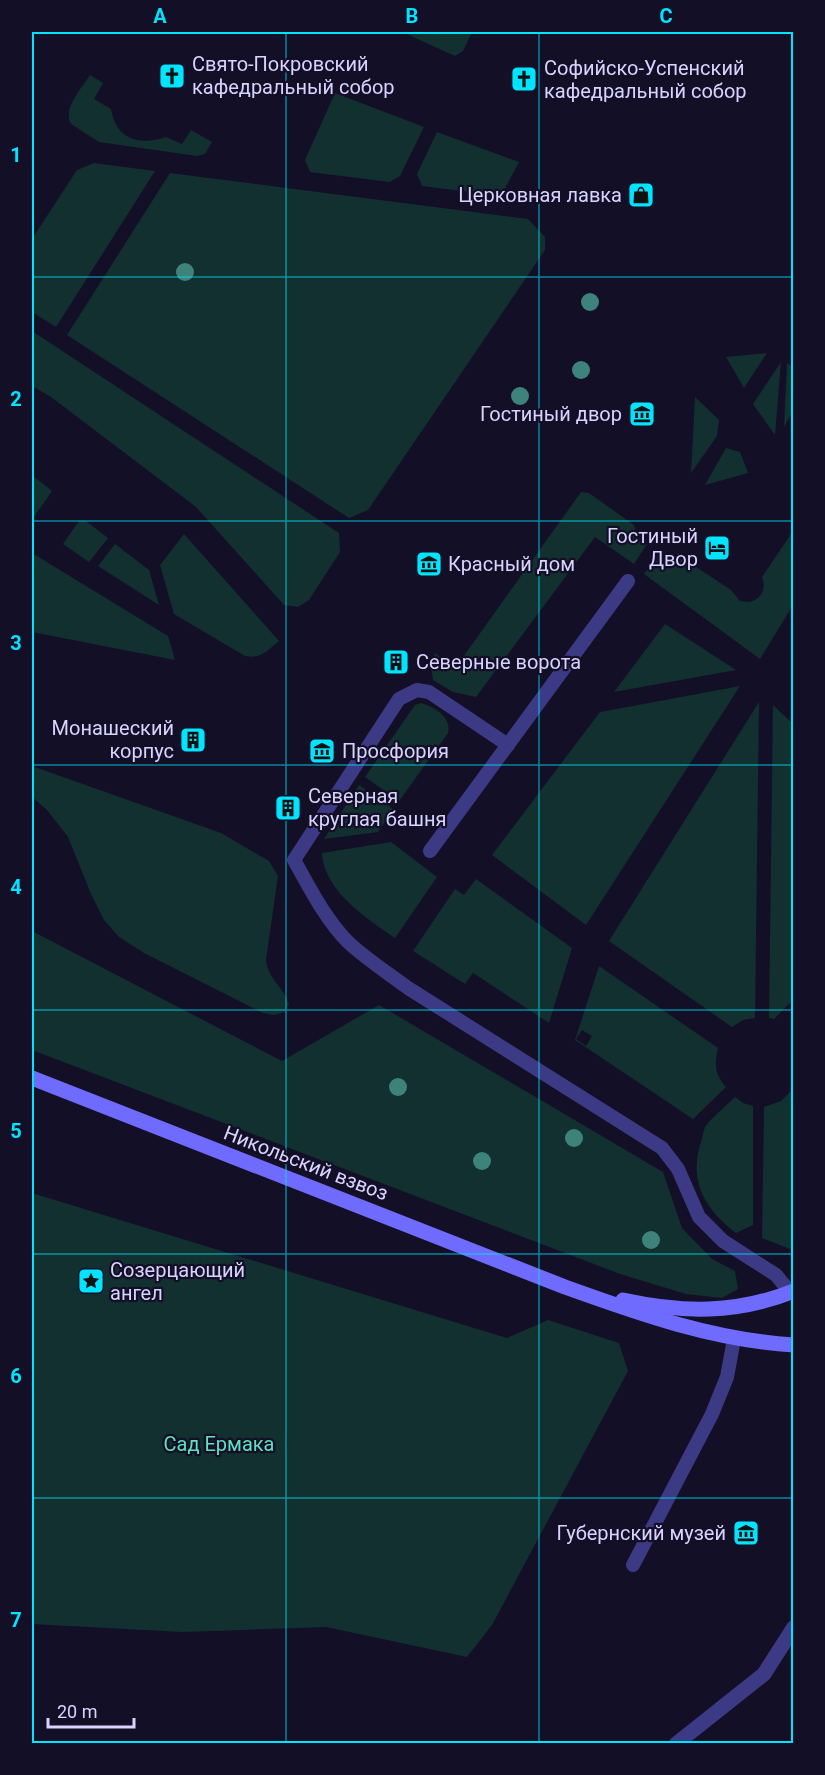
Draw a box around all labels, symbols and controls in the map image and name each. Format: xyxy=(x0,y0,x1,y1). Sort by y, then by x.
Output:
text: A xyxy=(153,4,167,28)
text: B xyxy=(406,4,418,28)
text: C xyxy=(659,4,673,28)
place label: Свято-Покровский кафедральный собор xyxy=(192,52,395,99)
place label: Софийско-Успенский кафедральный собор xyxy=(544,56,747,103)
church icon: Свято-Покровский кафедральный собор xyxy=(157,61,187,91)
church icon: Софийско-Успенский кафедральный собор xyxy=(509,64,539,94)
text: 1 xyxy=(10,143,22,167)
shop icon: Церковная лавка xyxy=(626,180,656,210)
place label: Церковная лавка xyxy=(458,183,622,207)
text: 2 xyxy=(10,387,22,411)
museum icon: Гостиный двор xyxy=(627,399,657,429)
place label: Гостиный двор xyxy=(480,402,622,426)
place label: Гостиный Двор xyxy=(607,524,698,571)
hotel icon: Гостиный Двор xyxy=(702,533,732,563)
museum icon: Красный дом xyxy=(414,549,444,579)
place label: Красный дом xyxy=(448,552,575,576)
text: 3 xyxy=(10,631,22,655)
building icon: Северные ворота xyxy=(381,647,411,677)
place label: Северные ворота xyxy=(416,650,581,674)
place label: Монашеский корпус xyxy=(52,716,174,763)
building icon: Монашеский корпус xyxy=(178,725,208,755)
museum icon: Просфория xyxy=(307,736,337,766)
place label: Просфория xyxy=(342,739,449,763)
place label: Северная круглая башня xyxy=(308,784,446,831)
building icon: Северная круглая башня xyxy=(273,793,303,823)
text: 4 xyxy=(10,875,22,899)
text: 5 xyxy=(10,1119,22,1143)
street label: Никольский взвоз xyxy=(220,1121,392,1205)
place label: Созерцающий ангел xyxy=(110,1258,245,1305)
place icon: Созерцающий ангел xyxy=(76,1266,106,1296)
text: 6 xyxy=(10,1364,22,1388)
park label: Сад Ермака xyxy=(164,1432,274,1456)
museum icon: Губернский музей xyxy=(731,1518,761,1548)
place label: Губернский музей xyxy=(556,1521,726,1545)
text: 7 xyxy=(10,1608,22,1632)
scale bar xyxy=(48,1691,134,1729)
text: 20 m xyxy=(57,1701,97,1722)

